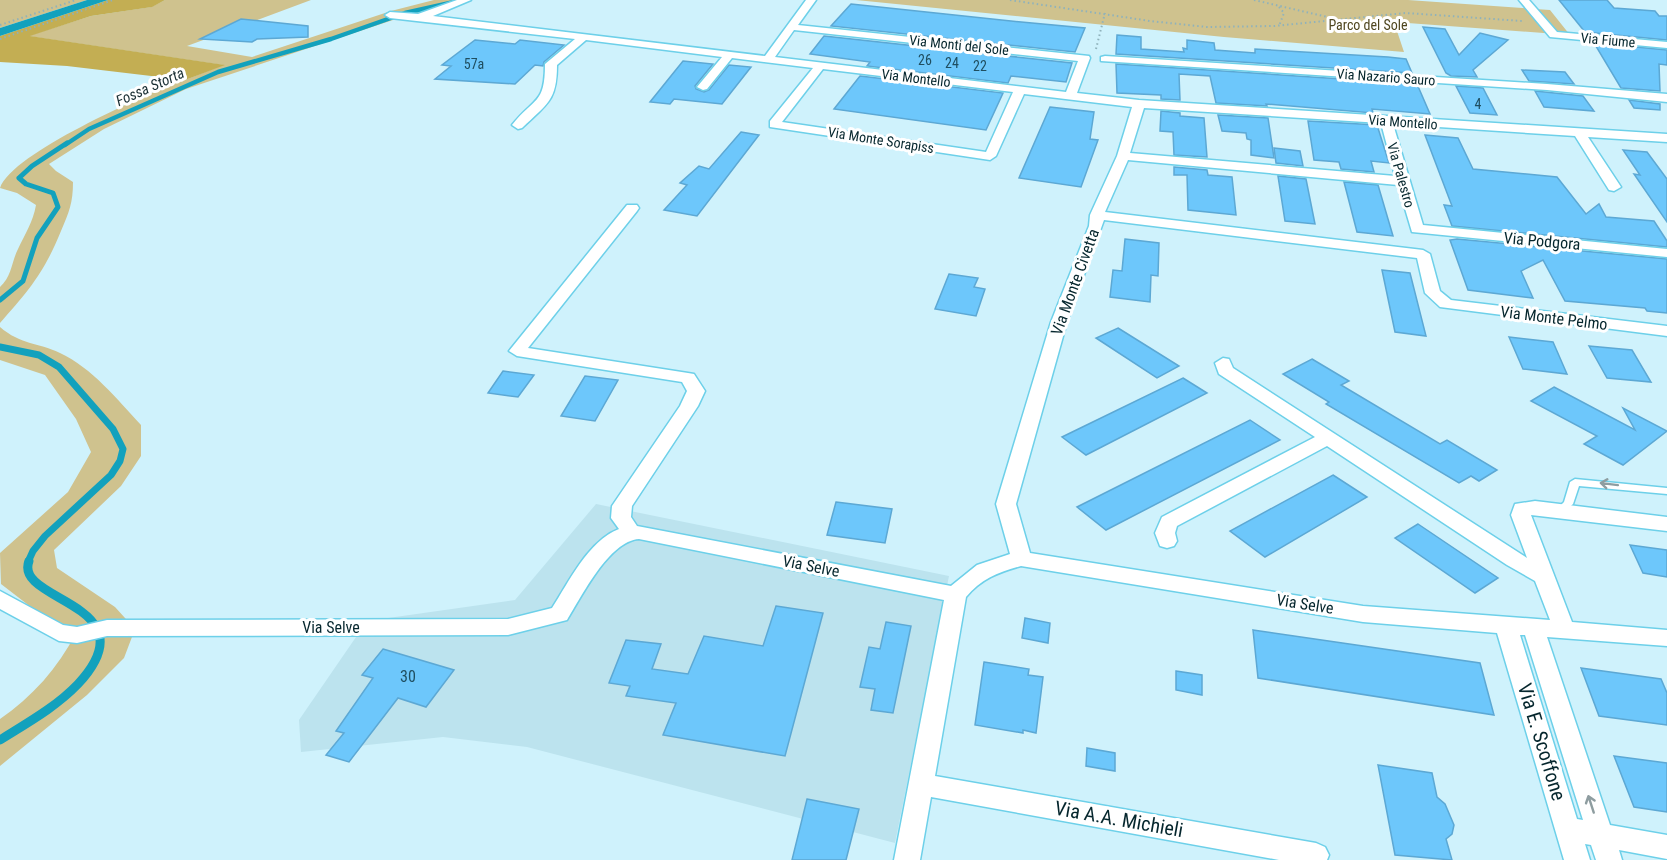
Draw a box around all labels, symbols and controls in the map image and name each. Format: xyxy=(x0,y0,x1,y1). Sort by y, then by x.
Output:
park label: Parco del Sole xyxy=(1328,17,1408,33)
street label: Via Fiume xyxy=(1580,30,1636,50)
street label: Via Monti del Sole xyxy=(908,32,1010,58)
house number: 26 xyxy=(918,52,932,68)
house number: 24 xyxy=(945,55,959,71)
house number: 57a xyxy=(464,56,484,72)
house number: 22 xyxy=(973,58,987,74)
water label: Fossa Storta xyxy=(113,64,187,110)
street label: Via Montello xyxy=(881,66,951,90)
street label: Via Nazario Sauro xyxy=(1336,66,1436,88)
house number: 4 xyxy=(1475,96,1482,112)
street label: Via Montello xyxy=(1368,112,1438,132)
street label: Via Monte Sorapiss xyxy=(827,124,935,156)
street label: Via Palestro xyxy=(1384,141,1418,209)
street label: Via Monte Civetta xyxy=(1047,226,1103,338)
street label: Via Podgora xyxy=(1503,228,1581,254)
street label: Via Monte Pelmo xyxy=(1499,302,1609,334)
one-way arrow xyxy=(1599,478,1619,489)
street label: Via Selve xyxy=(781,551,841,581)
street label: Via Selve xyxy=(1275,590,1335,618)
street label: Via Selve xyxy=(302,618,360,637)
house number: 30 xyxy=(400,667,416,686)
street label: Via E. Scoffone xyxy=(1513,681,1571,803)
one-way arrow xyxy=(1585,795,1596,814)
street label: Via A.A. Michieli xyxy=(1053,796,1185,842)

